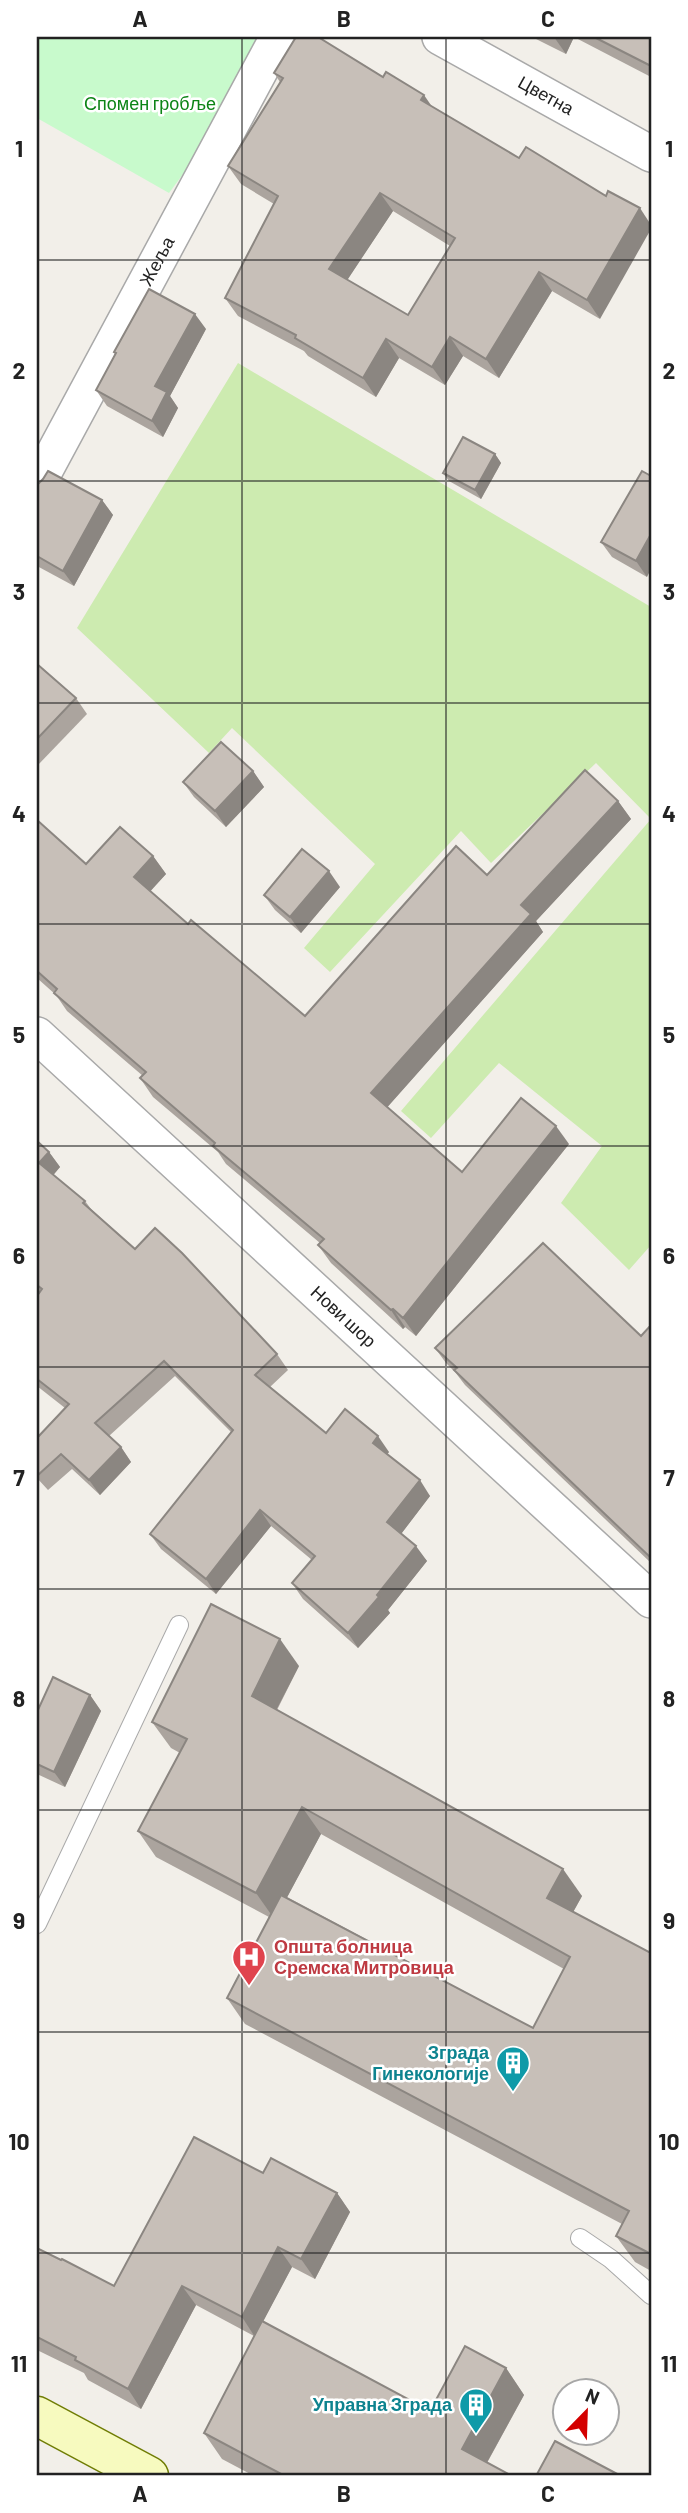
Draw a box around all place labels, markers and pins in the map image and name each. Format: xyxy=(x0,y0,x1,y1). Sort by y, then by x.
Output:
place label: Општа болница Сремска Митровица xyxy=(274,1935,455,1978)
hospital icon: Општа болница Сремска Митровица xyxy=(230,1938,268,1987)
place label: Зграда Гинекологије xyxy=(372,2041,490,2084)
building icon: Зграда Гинекологије xyxy=(494,2044,532,2093)
building icon: Управна Зграда xyxy=(457,2386,495,2435)
place label: Управна Зграда xyxy=(313,2393,453,2415)

